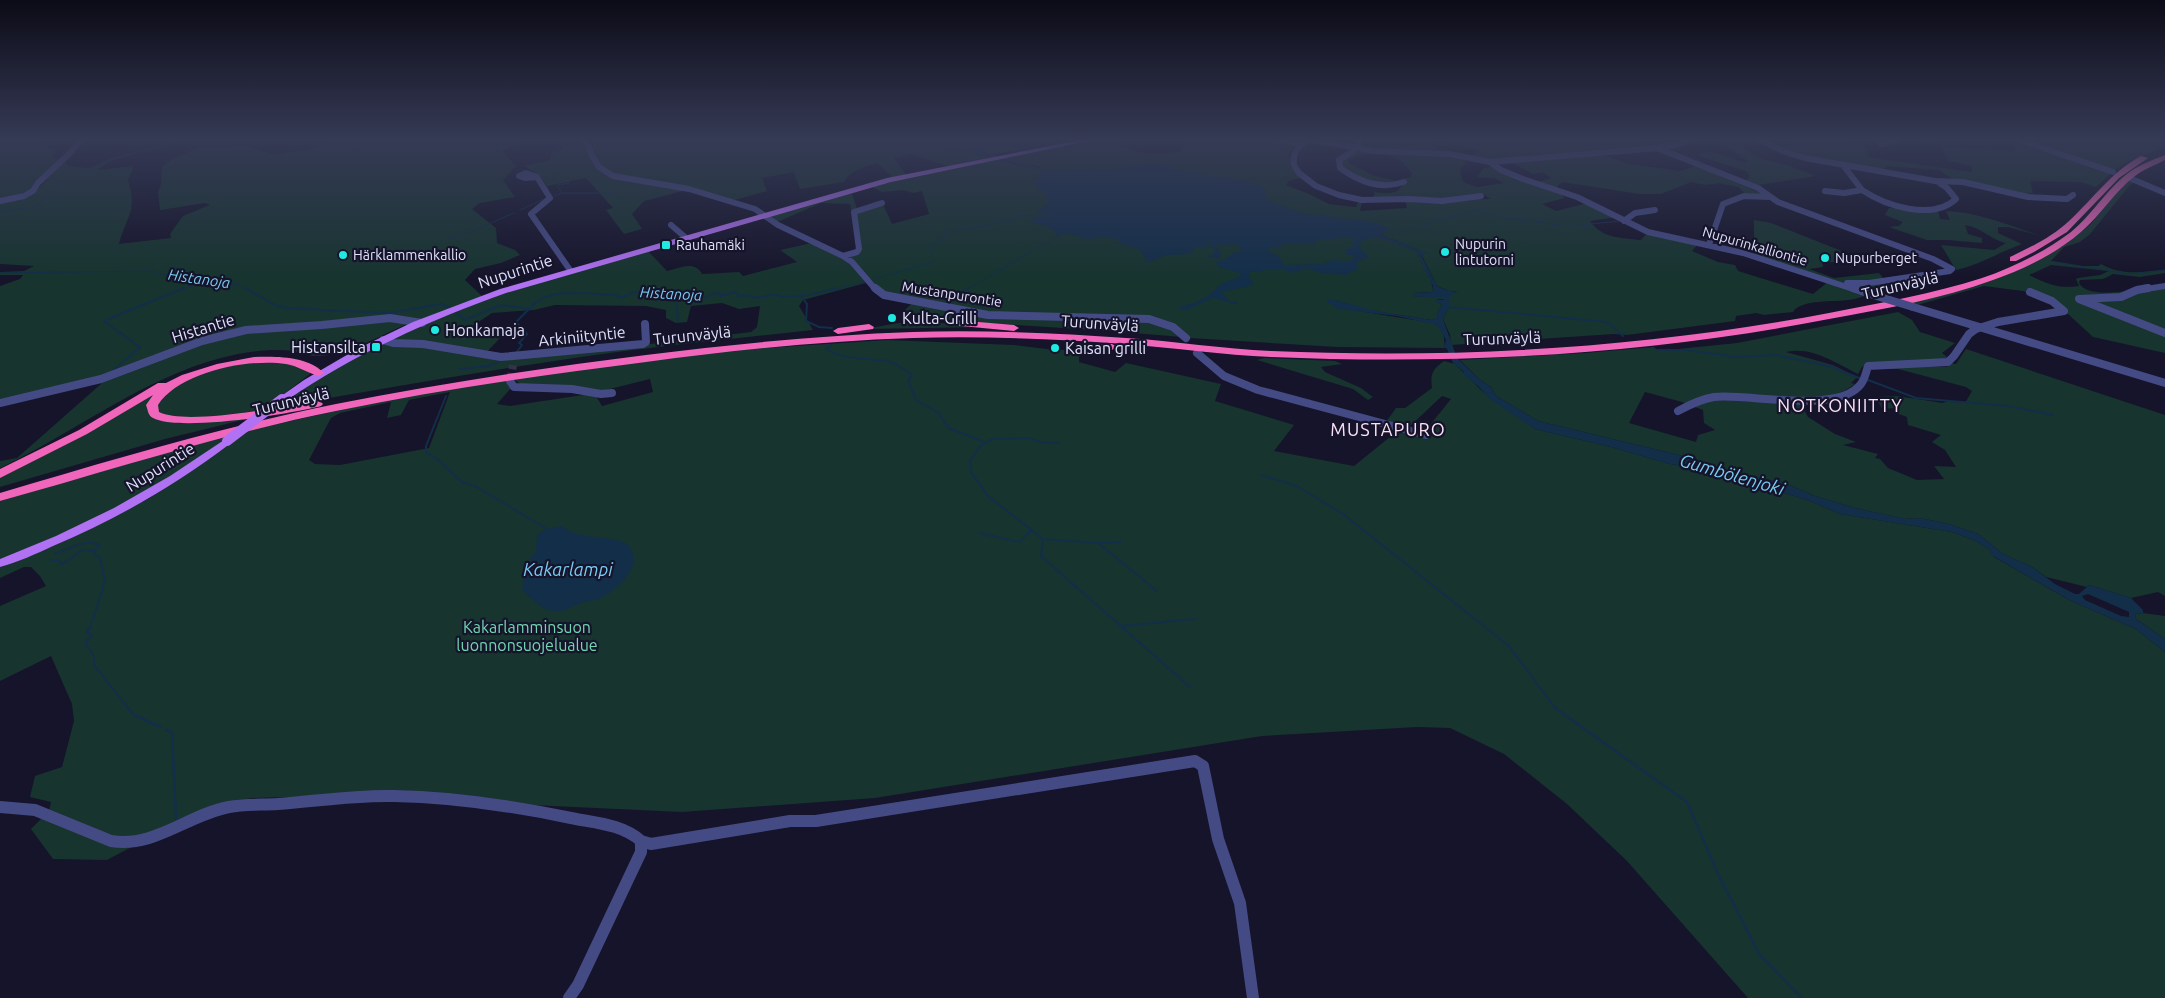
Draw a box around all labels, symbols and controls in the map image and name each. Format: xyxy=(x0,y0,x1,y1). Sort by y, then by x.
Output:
street label: Nupurinkalliontie xyxy=(1701,223,1809,269)
place label: Nupurin lintutorni xyxy=(1455,236,1514,268)
place label: Rauhamäki xyxy=(676,237,745,253)
marker: Rauhamäki xyxy=(660,239,672,251)
marker: Nupurin lintutorni xyxy=(1439,246,1451,258)
place label: Härklammenkallio xyxy=(353,247,466,263)
marker: Härklammenkallio xyxy=(337,249,349,261)
place label: Nupurberget xyxy=(1835,250,1917,266)
street label: Nupurintie xyxy=(476,251,554,291)
marker: Nupurberget xyxy=(1819,252,1831,264)
water label: Histanoja xyxy=(167,266,231,291)
street label: Turunväylä xyxy=(1860,267,1940,303)
street label: Mustanpurontie xyxy=(901,278,1003,310)
water label: Histanoja xyxy=(639,283,703,304)
place label: Kulta-Grilli xyxy=(902,309,977,327)
street label: Histantie xyxy=(169,310,237,346)
street label: Turunväylä xyxy=(1060,311,1140,335)
marker: Kulta-Grilli xyxy=(886,312,898,324)
place label: Honkamaja xyxy=(445,321,525,339)
street label: Arkiniityntie xyxy=(538,322,626,350)
street label: Turunväylä xyxy=(652,322,732,348)
marker: Honkamaja xyxy=(429,324,441,336)
street label: Turunväylä xyxy=(1463,328,1541,348)
place label: Histansilta xyxy=(291,338,366,356)
place label: Kaisan grilli xyxy=(1065,339,1146,357)
marker: Histansilta xyxy=(370,341,382,353)
marker: Kaisan grilli xyxy=(1049,342,1061,354)
street label: Turunväylä xyxy=(251,383,331,419)
district label: NOTKONIITTY xyxy=(1777,395,1903,415)
district label: MUSTAPURO xyxy=(1330,419,1446,439)
street label: Nupurintie xyxy=(123,439,197,495)
water label: Gumbölenjoki xyxy=(1678,450,1787,499)
water label: Kakarlampi xyxy=(523,559,613,579)
park label: Kakarlamminsuon luonnonsuojelualue xyxy=(456,618,598,654)

